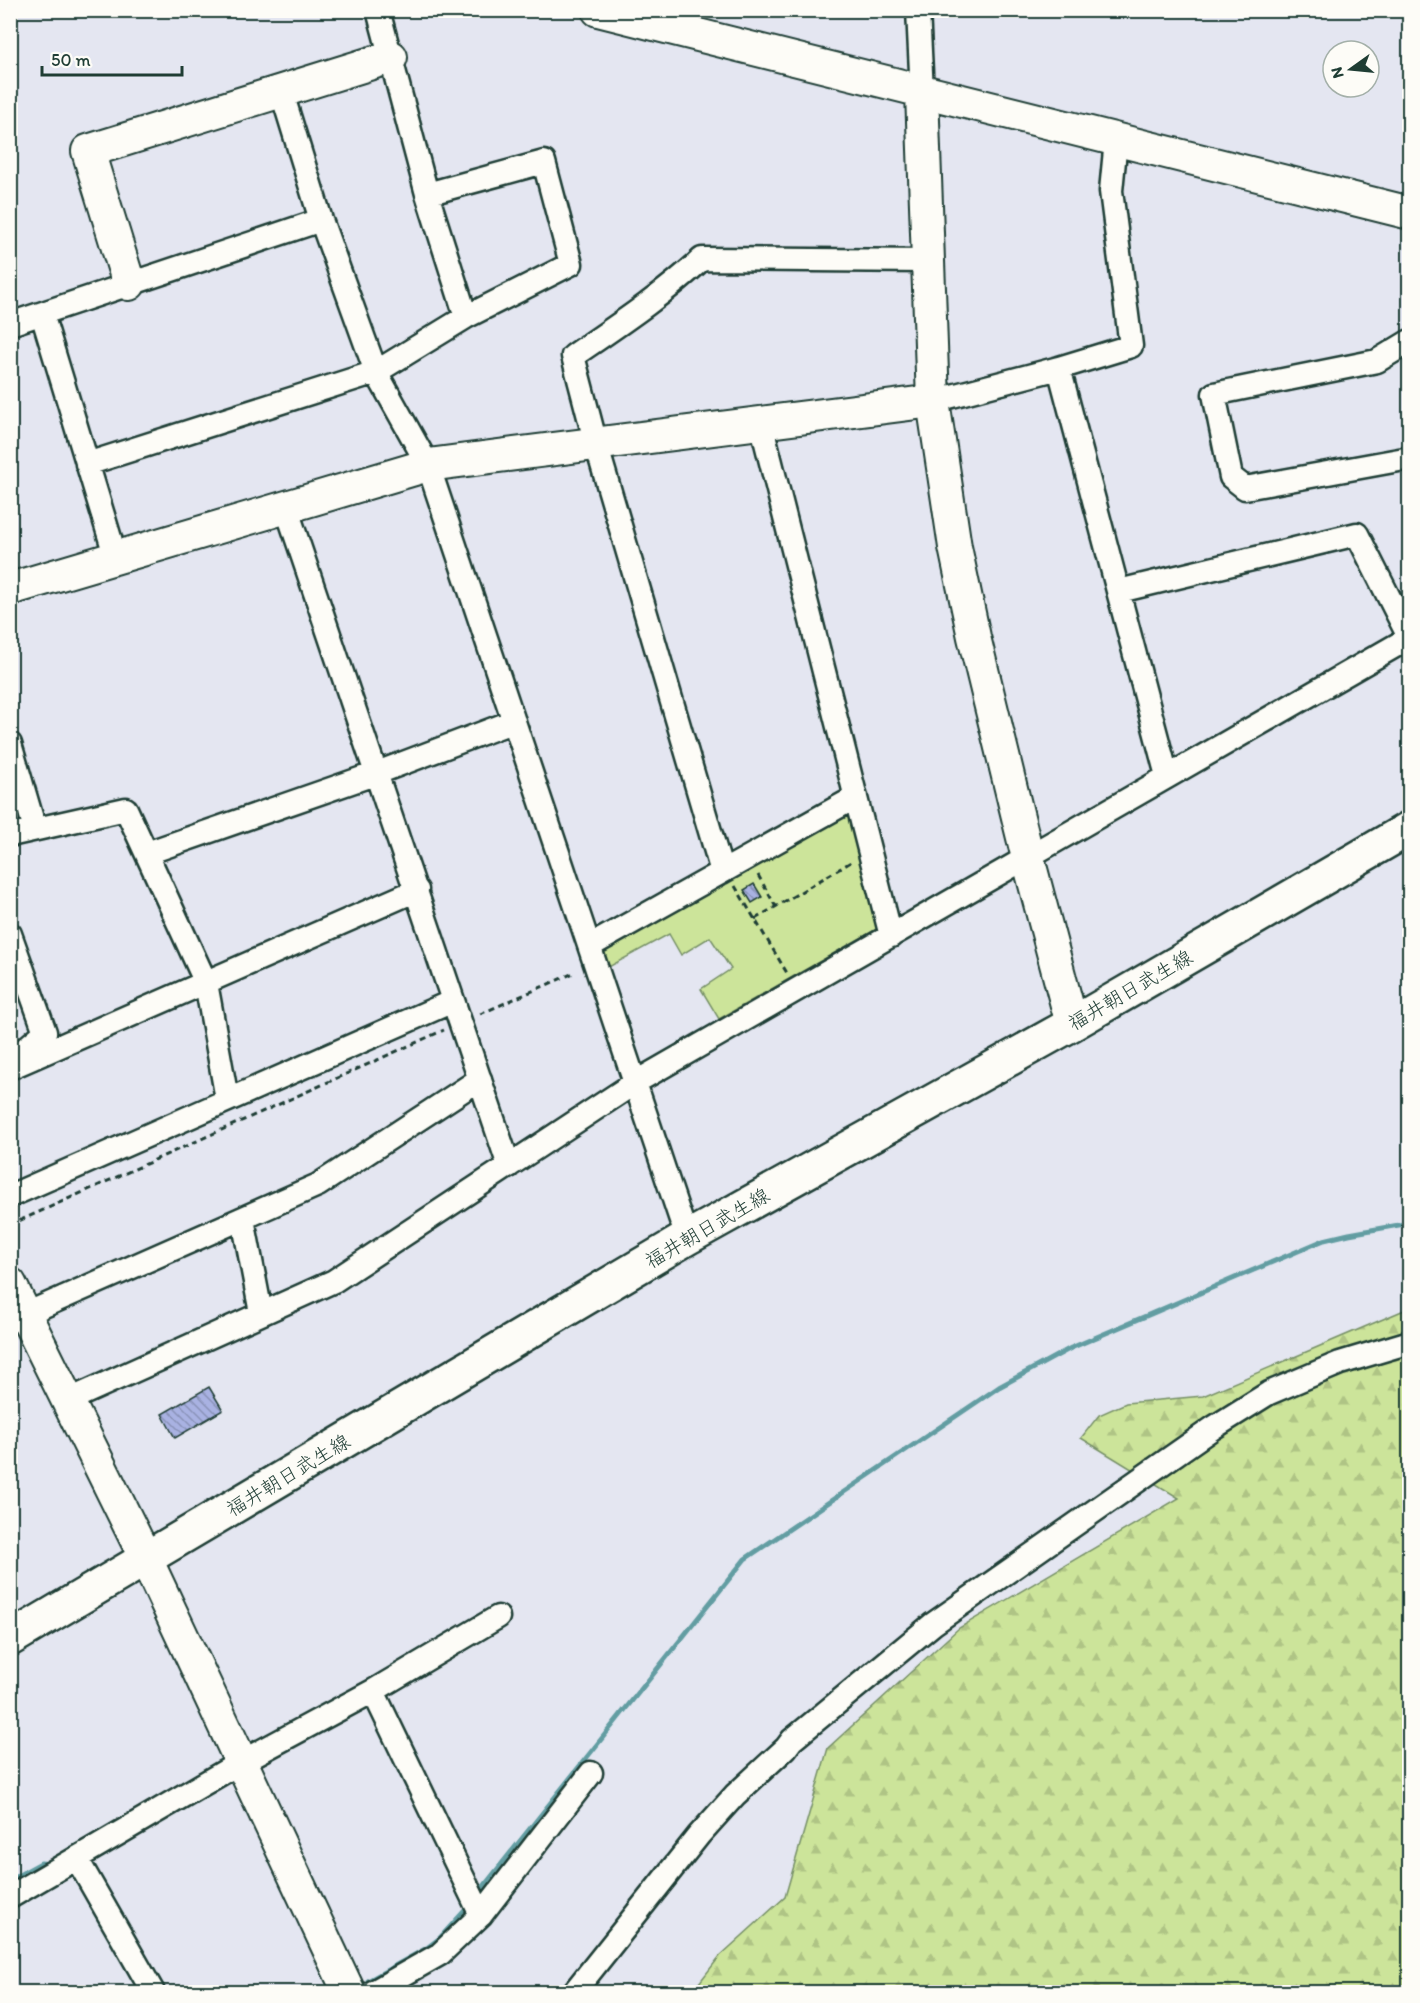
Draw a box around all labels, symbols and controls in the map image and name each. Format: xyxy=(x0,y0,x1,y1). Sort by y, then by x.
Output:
scale bar xyxy=(42,39,182,77)
north arrow xyxy=(1321,39,1381,99)
text: 50 m xyxy=(51,49,91,71)
text: N xyxy=(1326,65,1348,80)
street label: 福井朝日武生線 xyxy=(1063,945,1197,1035)
street label: 福井朝日武生線 xyxy=(640,1183,774,1273)
street label: 福井朝日武生線 xyxy=(222,1429,354,1521)

